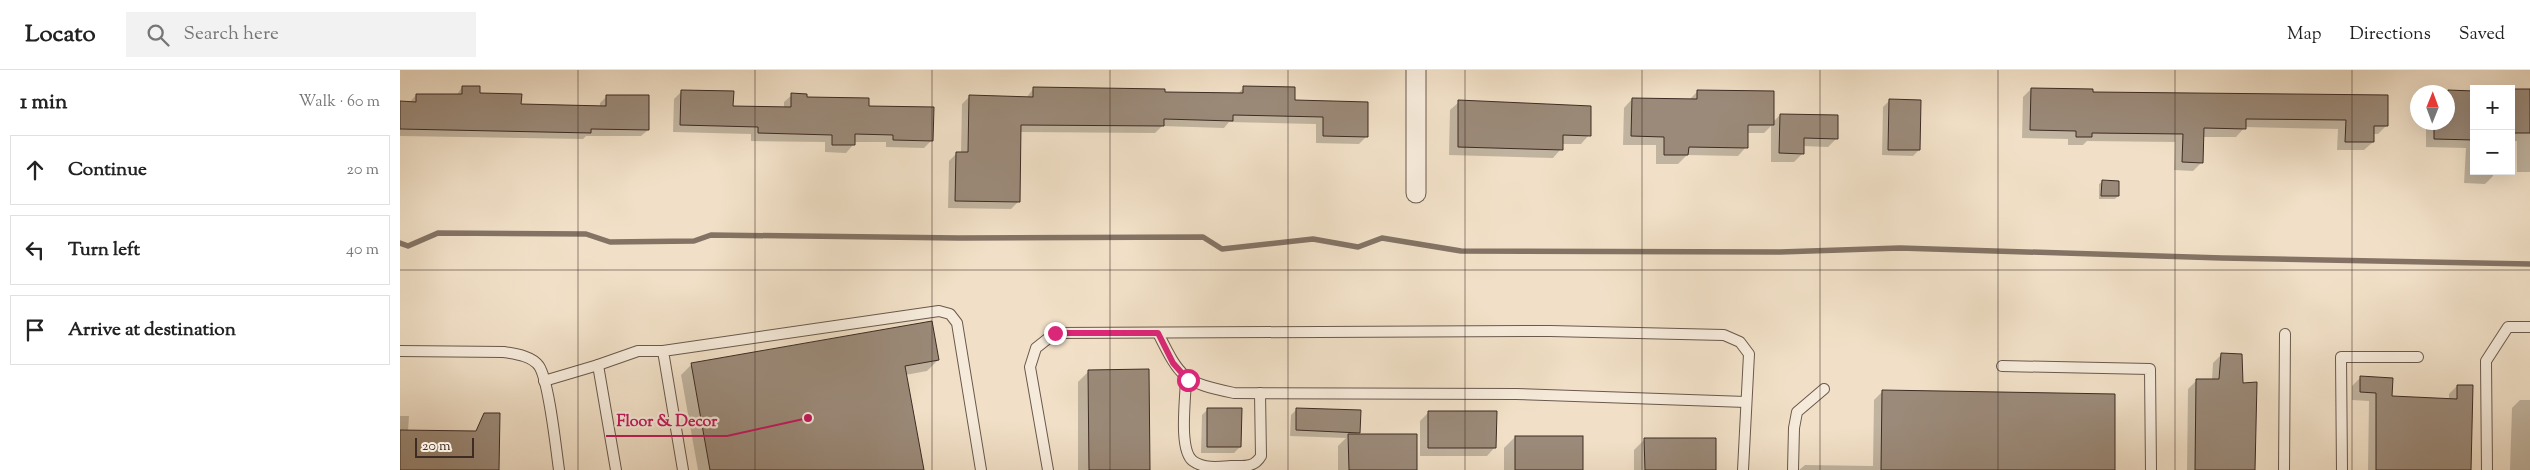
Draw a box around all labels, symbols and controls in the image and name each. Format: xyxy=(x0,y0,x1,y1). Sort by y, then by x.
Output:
search box xyxy=(126,12,476,57)
text: Locato xyxy=(25,18,96,52)
icon: search xyxy=(144,21,172,49)
text: Search here xyxy=(184,21,279,48)
text: Map xyxy=(2287,22,2322,48)
text: Directions xyxy=(2350,22,2431,48)
text: Saved xyxy=(2459,22,2505,48)
north arrow xyxy=(2410,85,2455,130)
map controls xyxy=(2470,85,2515,175)
button: + xyxy=(2470,85,2515,130)
text: 1 min xyxy=(20,88,67,118)
text: Walk · 60 m xyxy=(299,91,380,114)
button: − xyxy=(2470,130,2515,175)
icon: ahead xyxy=(21,156,49,184)
text: Continue xyxy=(68,157,147,184)
text: 20 m xyxy=(346,159,379,182)
icon: left xyxy=(21,236,49,264)
text: Turn left xyxy=(68,237,140,264)
text: 40 m xyxy=(346,239,379,262)
icon: arrive xyxy=(21,316,49,344)
text: Arrive at destination xyxy=(68,317,236,344)
route end xyxy=(1044,322,1067,345)
route start xyxy=(1177,369,1200,392)
callout: Floor & Decor xyxy=(606,405,727,436)
text: Floor & Decor xyxy=(617,411,718,434)
scale bar xyxy=(415,435,474,458)
text: 20 m xyxy=(422,437,451,457)

